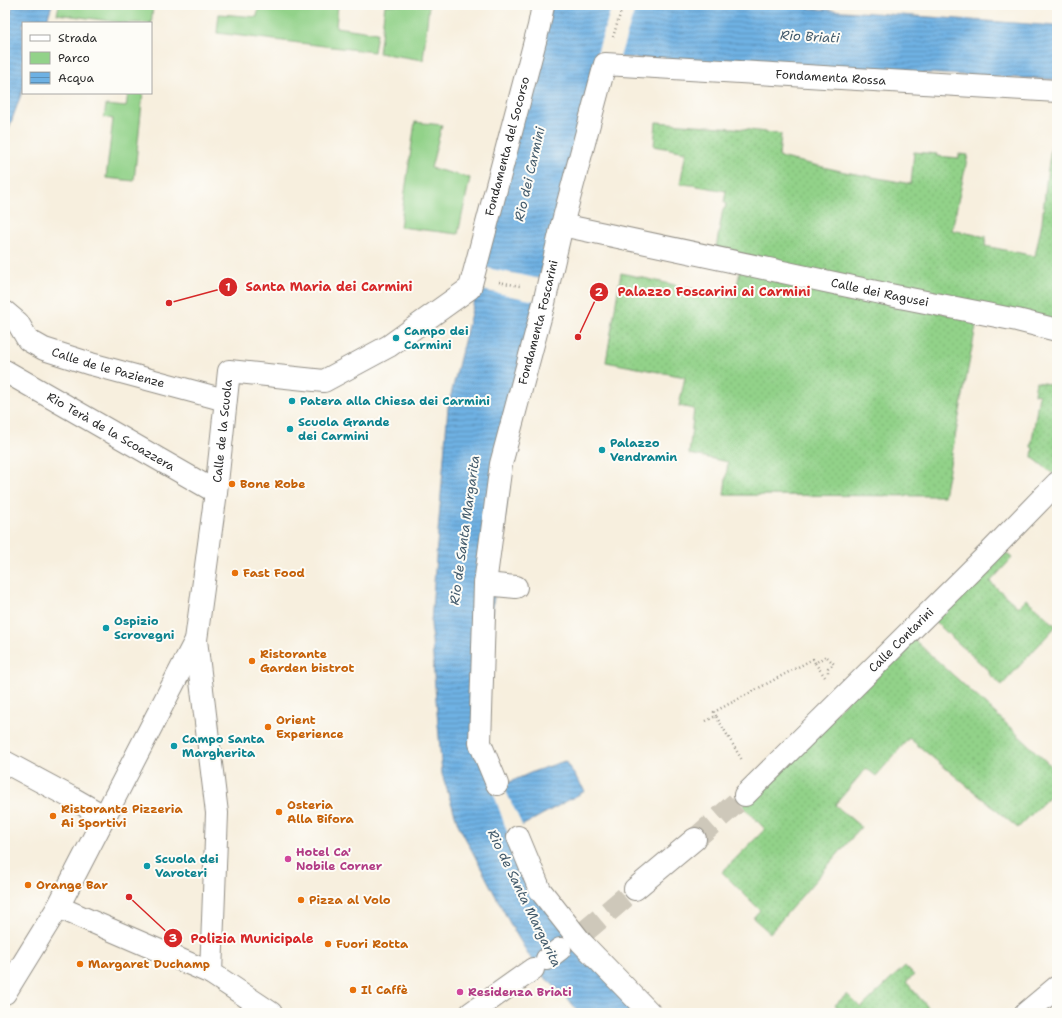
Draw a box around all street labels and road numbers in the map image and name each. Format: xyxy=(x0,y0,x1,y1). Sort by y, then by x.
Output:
street label: Fondamenta Rossa xyxy=(775,66,887,89)
street label: Fondamenta del Socorso xyxy=(481,75,533,218)
street label: Fondamenta Foscarini xyxy=(515,258,562,386)
street label: Calle dei Ragusei xyxy=(830,275,930,310)
street label: Calle de le Pazienze xyxy=(50,344,167,391)
street label: Calle de la Scuola xyxy=(209,378,236,483)
street label: Rio Terà de la Scoazzera xyxy=(44,389,178,475)
street label: Calle Contarini xyxy=(865,604,937,676)

